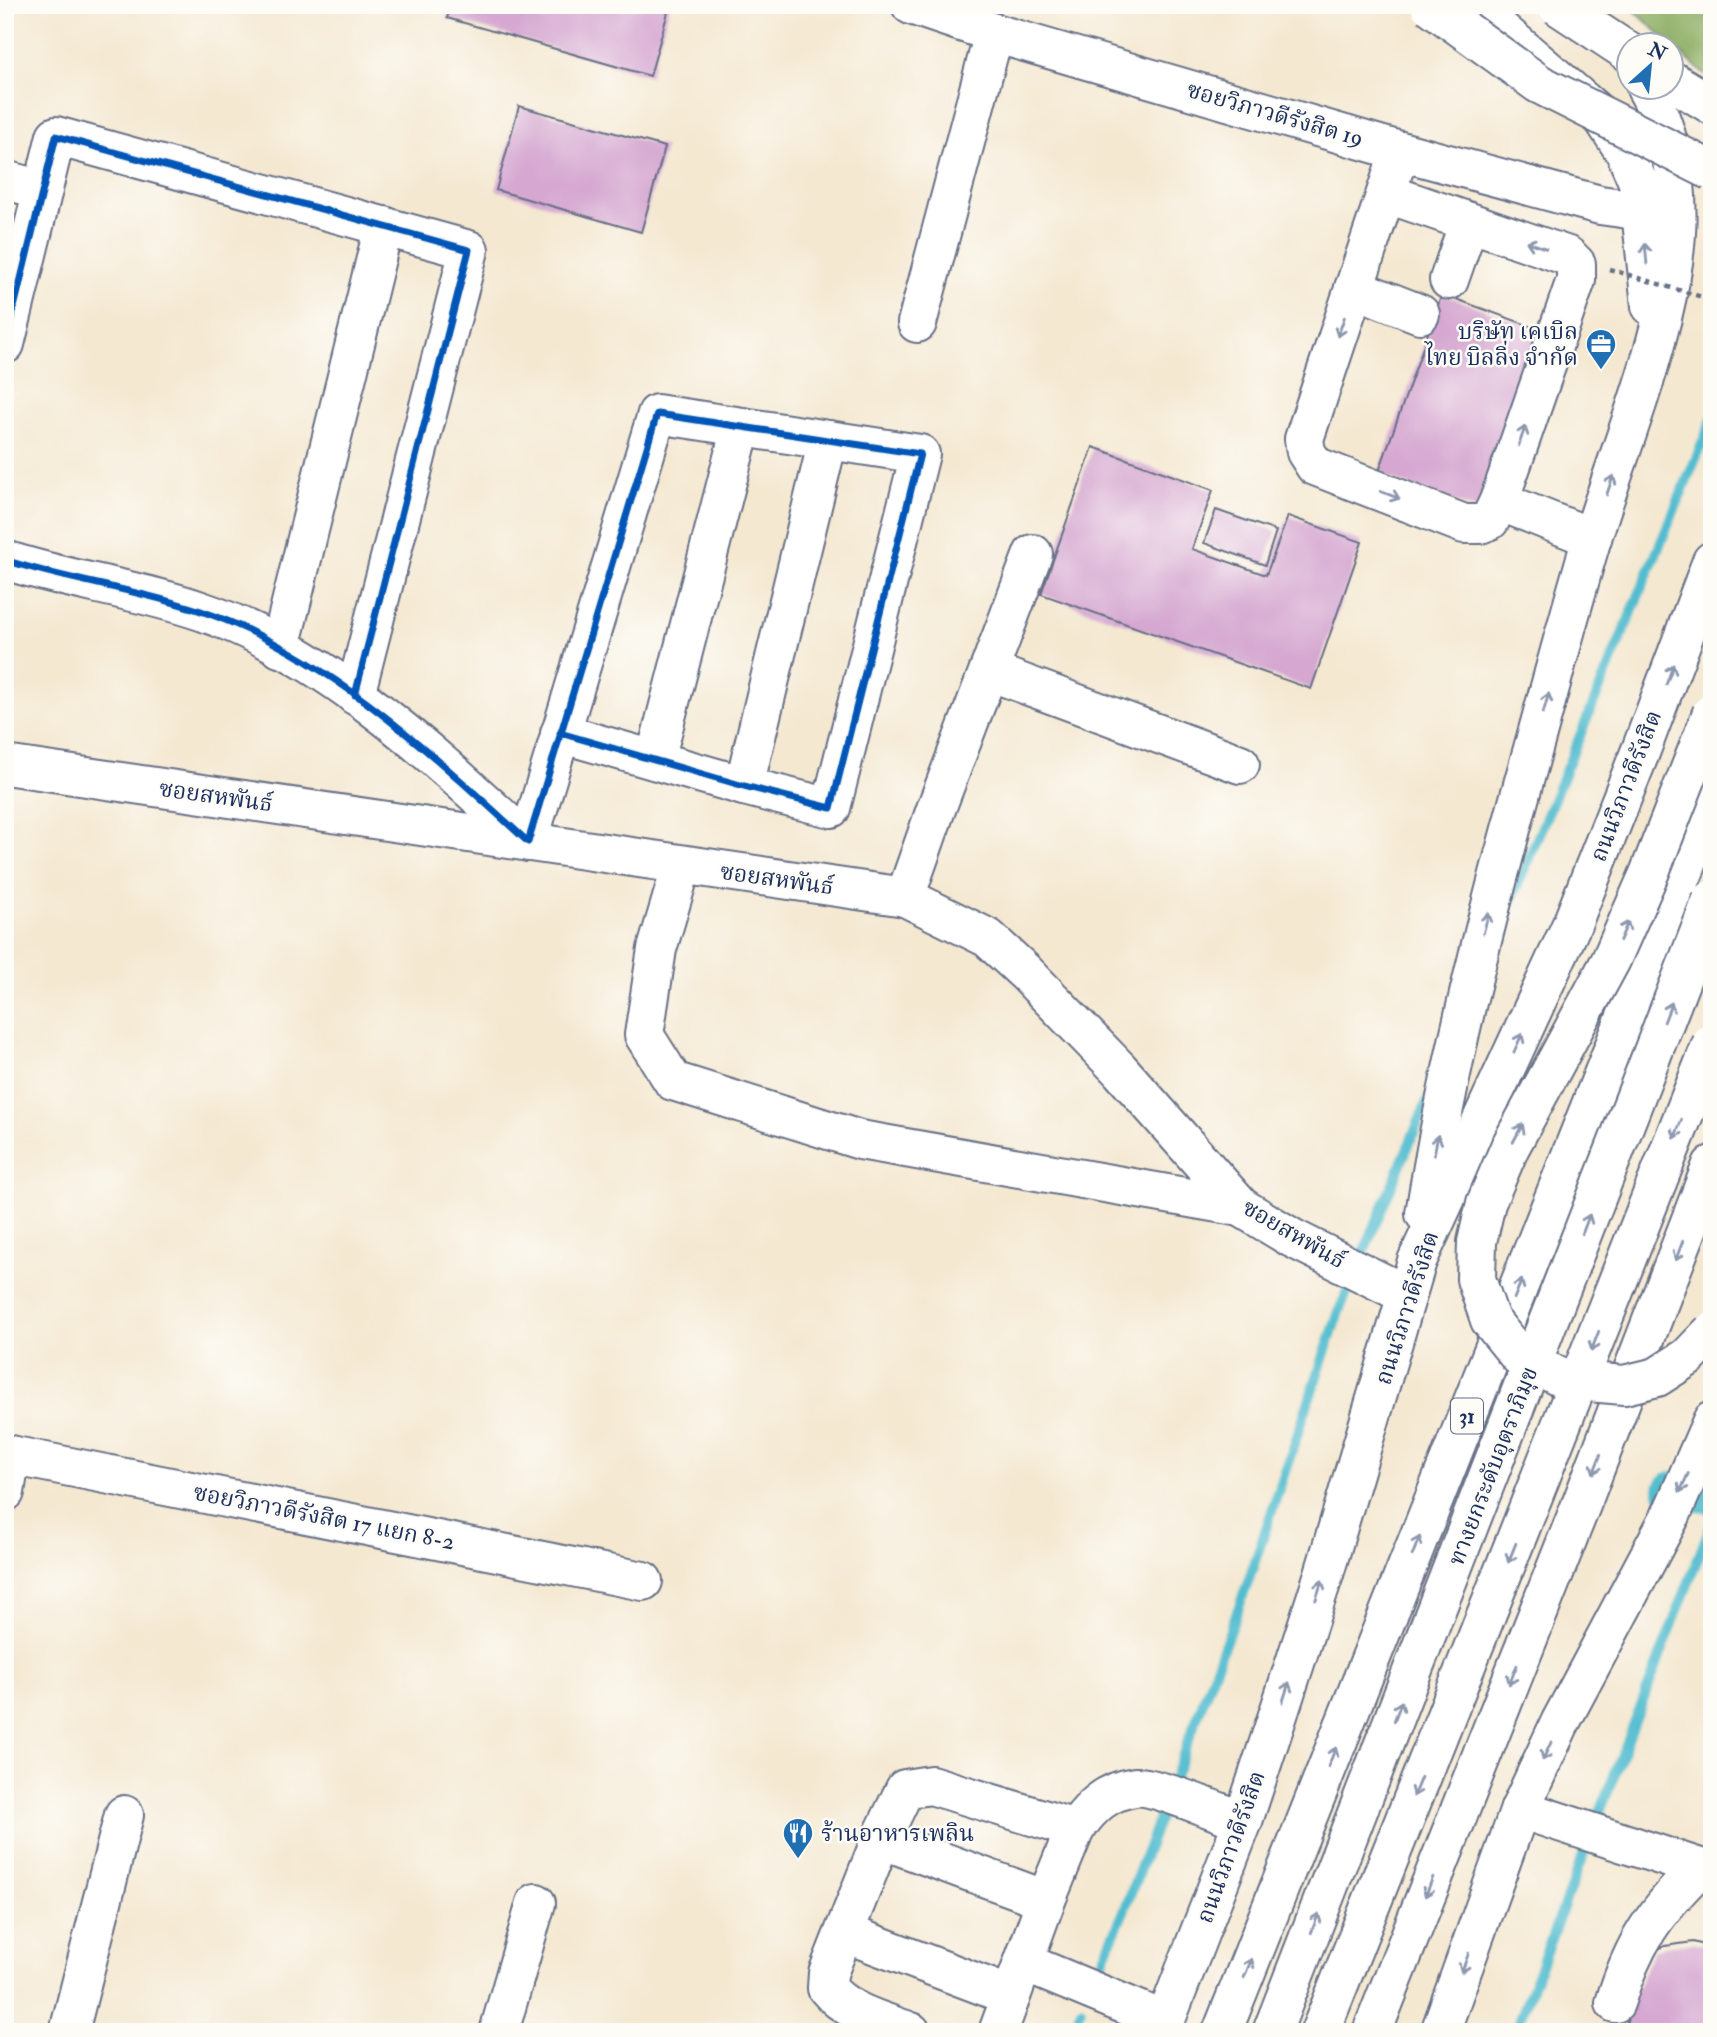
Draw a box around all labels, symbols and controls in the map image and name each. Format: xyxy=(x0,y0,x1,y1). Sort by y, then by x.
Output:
north arrow xyxy=(1616,32,1686,102)
text: N xyxy=(1643,37,1671,67)
street label: ซอยวิภาวดีรังสิต 19 xyxy=(1183,75,1367,153)
one-way arrow xyxy=(1525,238,1547,250)
one-way arrow xyxy=(1639,243,1652,266)
one-way arrow xyxy=(1334,316,1346,338)
place label: บริษัท เคเบิล ไทย บิลลิ่ง จำกัด xyxy=(1424,317,1578,372)
office icon: บริษัท เคเบิล ไทย บิลลิ่ง จำกัด xyxy=(1584,327,1618,371)
one-way arrow xyxy=(1517,426,1529,448)
one-way arrow xyxy=(1605,475,1617,497)
one-way arrow xyxy=(1378,489,1400,502)
one-way arrow xyxy=(1664,664,1677,686)
one-way arrow xyxy=(1540,693,1553,715)
street label: ถนนวิภาวดีรังสิต xyxy=(1584,706,1668,866)
street label: ซอยสหพันธ์ xyxy=(157,774,275,818)
street label: ซอยสหพันธ์ xyxy=(718,857,836,901)
one-way arrow xyxy=(1480,912,1493,935)
one-way arrow xyxy=(1618,921,1631,943)
one-way arrow xyxy=(1663,1002,1676,1024)
one-way arrow xyxy=(1512,1033,1525,1054)
one-way arrow xyxy=(1670,1118,1683,1140)
one-way arrow xyxy=(1511,1123,1525,1143)
one-way arrow xyxy=(1430,1134,1444,1157)
street label: ซอยสหพันธ์ xyxy=(1237,1193,1351,1275)
one-way arrow xyxy=(1581,1214,1593,1236)
street label: ถนนวิภาวดีรังสิต xyxy=(1369,1228,1445,1388)
one-way arrow xyxy=(1671,1240,1684,1262)
one-way arrow xyxy=(1512,1278,1525,1300)
one-way arrow xyxy=(1587,1330,1600,1351)
street label: ทางยกระดับอุตราภิมุข xyxy=(1442,1362,1544,1570)
road number: 31 xyxy=(1451,1398,1483,1434)
one-way arrow xyxy=(1590,1452,1602,1474)
one-way arrow xyxy=(1677,1472,1690,1494)
street label: ซอยวิภาวดีรังสิต 17 แยก 8-2 xyxy=(191,1477,457,1557)
one-way arrow xyxy=(1410,1535,1423,1557)
one-way arrow xyxy=(1504,1541,1517,1563)
one-way arrow xyxy=(1314,1579,1326,1601)
one-way arrow xyxy=(1506,1664,1519,1686)
one-way arrow xyxy=(1281,1681,1293,1703)
one-way arrow xyxy=(1392,1700,1405,1722)
one-way arrow xyxy=(1540,1740,1553,1761)
one-way arrow xyxy=(1326,1747,1339,1768)
street label: ถนนวิภาวดีรังสิต xyxy=(1190,1767,1272,1927)
one-way arrow xyxy=(1410,1776,1423,1798)
restaurant icon: ร้านอาหารเพลิน xyxy=(781,1816,815,1860)
place label: ร้านอาหารเพลิน xyxy=(821,1819,974,1848)
one-way arrow xyxy=(1422,1875,1435,1897)
one-way arrow xyxy=(1309,1912,1322,1934)
one-way arrow xyxy=(1457,1951,1470,1973)
one-way arrow xyxy=(1242,1958,1255,1980)

